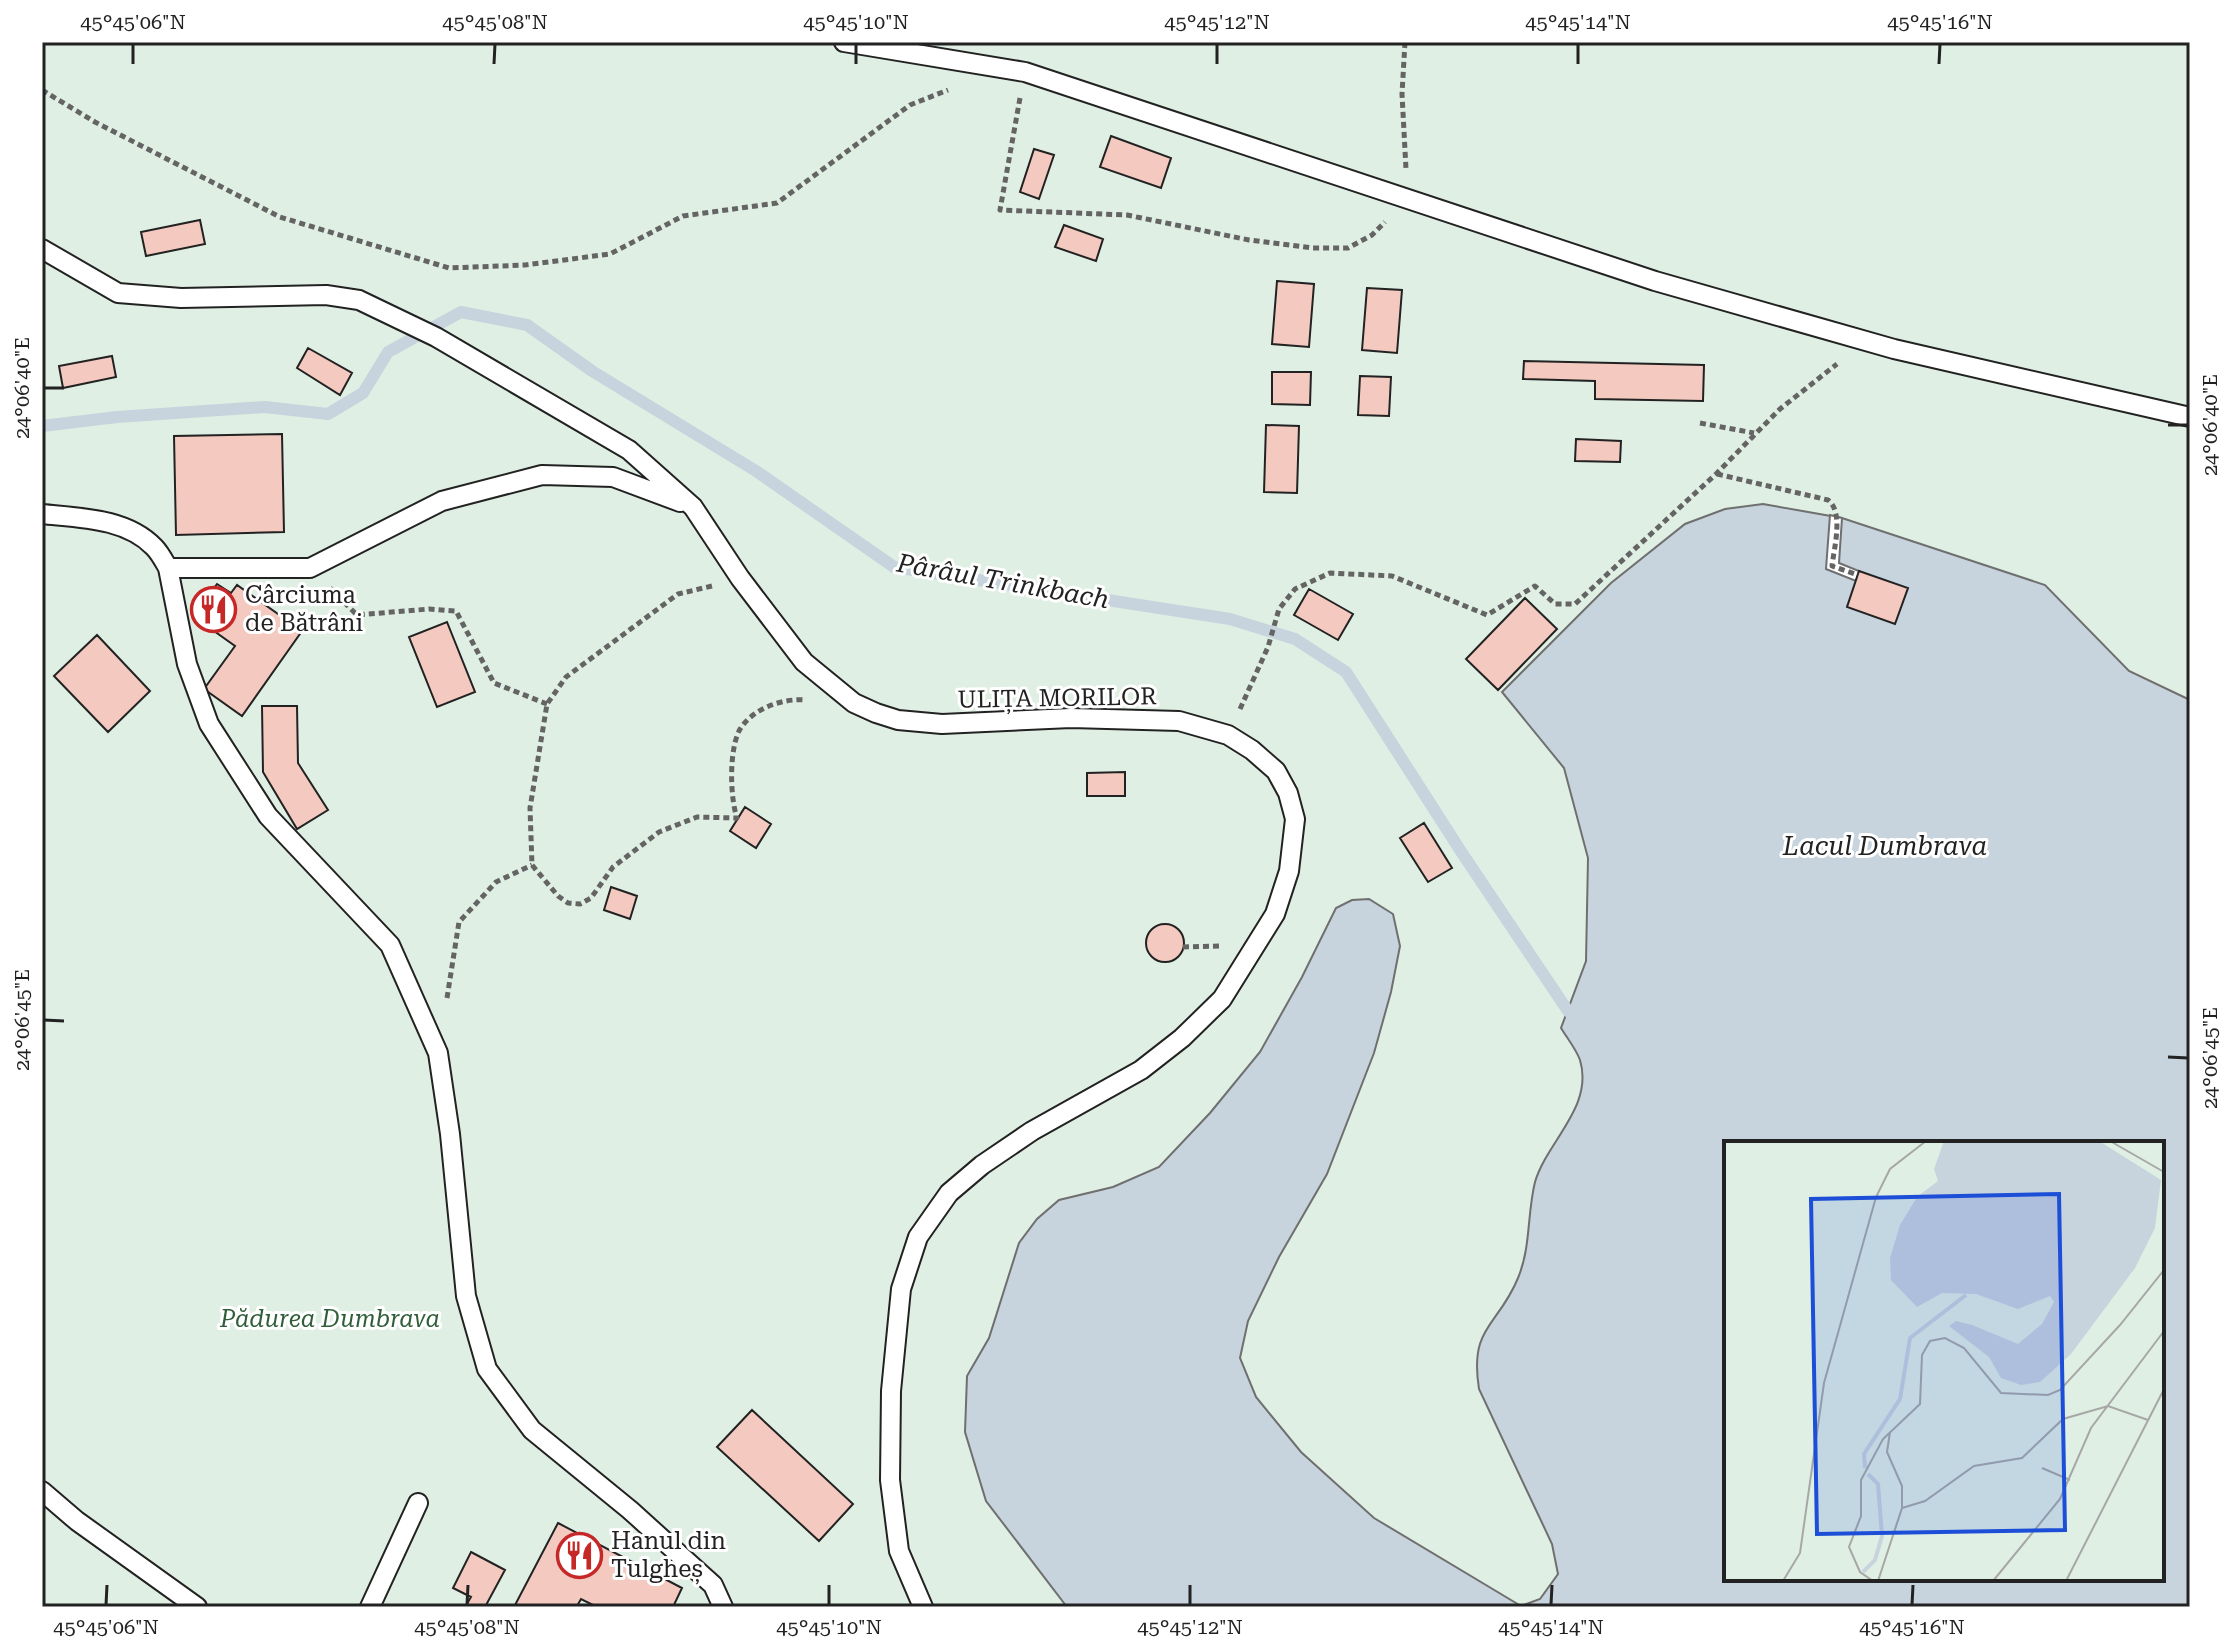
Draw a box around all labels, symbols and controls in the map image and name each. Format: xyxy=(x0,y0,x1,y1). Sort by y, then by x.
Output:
text: 45°45'06"N xyxy=(80,10,186,34)
text: 45°45'08"N xyxy=(442,10,548,34)
text: 45°45'10"N xyxy=(803,10,909,34)
text: 45°45'12"N xyxy=(1164,10,1270,34)
text: 45°45'14"N xyxy=(1525,10,1631,34)
text: 45°45'16"N xyxy=(1887,10,1993,34)
text: 24°06'40"E xyxy=(10,337,34,439)
text: 24°06'40"E xyxy=(2198,374,2222,476)
water label: Pârâul Trinkbach xyxy=(894,547,1111,614)
place label: Cârciuma de Bătrâni xyxy=(245,581,363,637)
restaurant icon: Cârciuma de Bătrâni xyxy=(190,585,238,633)
street label: ULIȚA MORILOR xyxy=(957,682,1157,716)
water label: Lacul Dumbrava xyxy=(1782,831,1987,861)
text: 24°06'45"E xyxy=(10,969,34,1071)
text: 24°06'45"E xyxy=(2198,1007,2222,1109)
inset map xyxy=(1724,1141,2164,1581)
park label: Pădurea Dumbrava xyxy=(219,1305,440,1333)
place label: Hanul din Tulgheș xyxy=(611,1527,726,1585)
restaurant icon: Hanul din Tulgheș xyxy=(556,1531,604,1579)
text: 45°45'06"N xyxy=(53,1615,159,1639)
text: 45°45'08"N xyxy=(414,1615,520,1639)
text: 45°45'10"N xyxy=(776,1615,882,1639)
text: 45°45'12"N xyxy=(1137,1615,1243,1639)
text: 45°45'14"N xyxy=(1498,1615,1604,1639)
text: 45°45'16"N xyxy=(1859,1615,1965,1639)

